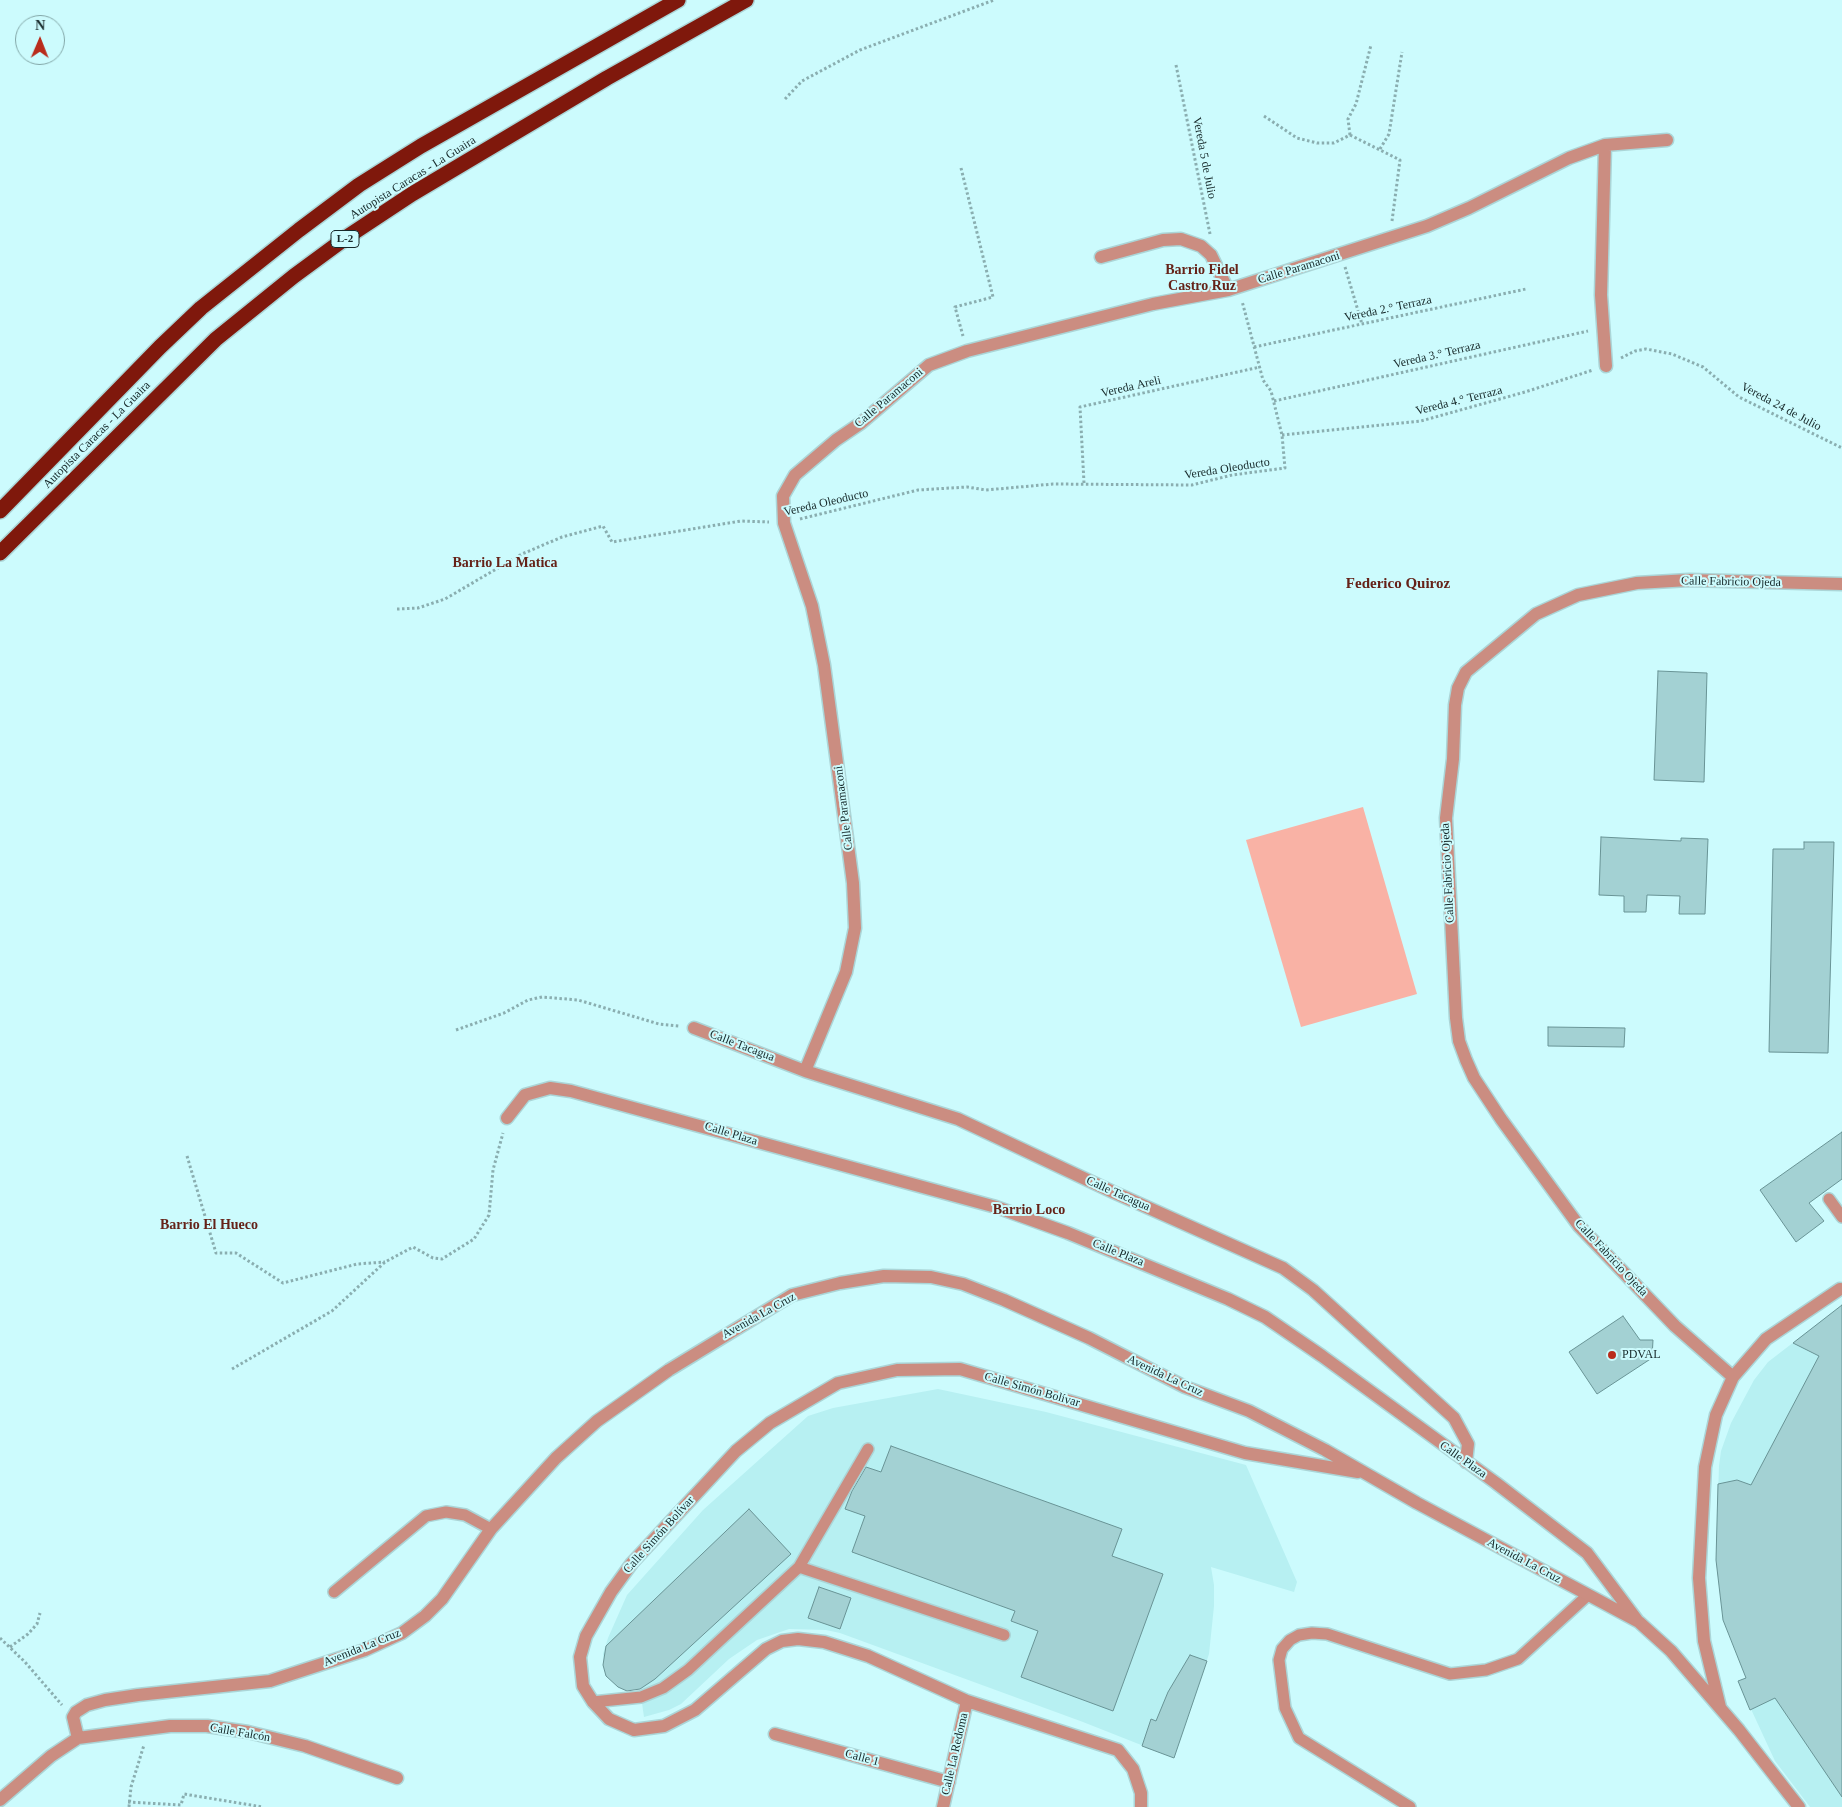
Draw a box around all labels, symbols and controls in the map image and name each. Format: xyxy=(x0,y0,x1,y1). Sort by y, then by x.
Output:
north arrow xyxy=(15,15,65,65)
text: N xyxy=(35,18,45,33)
street label: Vereda 5 de Julio xyxy=(1189,116,1219,200)
street label: Autopista Caracas - La Guaira xyxy=(347,133,479,223)
road number: L-2 xyxy=(331,230,359,248)
street label: Calle Paramaconi xyxy=(1256,249,1342,287)
district label: Barrio Fidel Castro Ruz xyxy=(1165,262,1239,294)
street label: Vereda 2.° Terraza xyxy=(1343,293,1433,325)
street label: Vereda 3.° Terraza xyxy=(1392,338,1482,372)
street label: Calle Paramaconi xyxy=(852,365,926,431)
street label: Vereda Areli xyxy=(1100,373,1162,401)
street label: Autopista Caracas - La Guaira xyxy=(40,378,154,492)
street label: Vereda 24 de Julio xyxy=(1738,380,1824,434)
street label: Vereda 4.° Terraza xyxy=(1414,383,1504,419)
street label: Vereda Oleoducto xyxy=(1183,455,1271,483)
street label: Vereda Oleoducto xyxy=(782,486,870,520)
district label: Barrio La Matica xyxy=(453,555,557,571)
street label: Calle Fabricio Ojeda xyxy=(1681,574,1781,590)
district label: Federico Quiroz xyxy=(1346,575,1450,593)
street label: Calle Paramaconi xyxy=(832,765,856,851)
street label: Calle Fabricio Ojeda xyxy=(1438,823,1458,923)
street label: Calle Tacagua xyxy=(708,1027,776,1065)
street label: Calle Plaza xyxy=(703,1119,759,1149)
street label: Calle Tacagua xyxy=(1084,1174,1152,1214)
district label: Barrio Loco xyxy=(993,1202,1065,1218)
district label: Barrio El Hueco xyxy=(160,1217,258,1233)
street label: Calle Fabricio Ojeda xyxy=(1572,1217,1650,1299)
street label: Calle Plaza xyxy=(1090,1236,1146,1270)
street label: Avenida La Cruz xyxy=(720,1290,798,1342)
place label: PDVAL xyxy=(1622,1348,1660,1362)
marker: PDVAL xyxy=(1606,1349,1618,1361)
street label: Avenida La Cruz xyxy=(1125,1352,1205,1400)
street label: Calle Simón Bolívar xyxy=(983,1369,1081,1411)
street label: Calle Plaza xyxy=(1437,1439,1489,1481)
street label: Calle Simón Bolívar xyxy=(621,1494,697,1576)
street label: Avenida La Cruz xyxy=(1485,1535,1563,1587)
street label: Avenida La Cruz xyxy=(321,1626,403,1670)
street label: Calle La Redoma xyxy=(939,1711,971,1797)
street label: Calle Falcón xyxy=(209,1721,271,1745)
street label: Calle 1 xyxy=(844,1747,880,1769)

